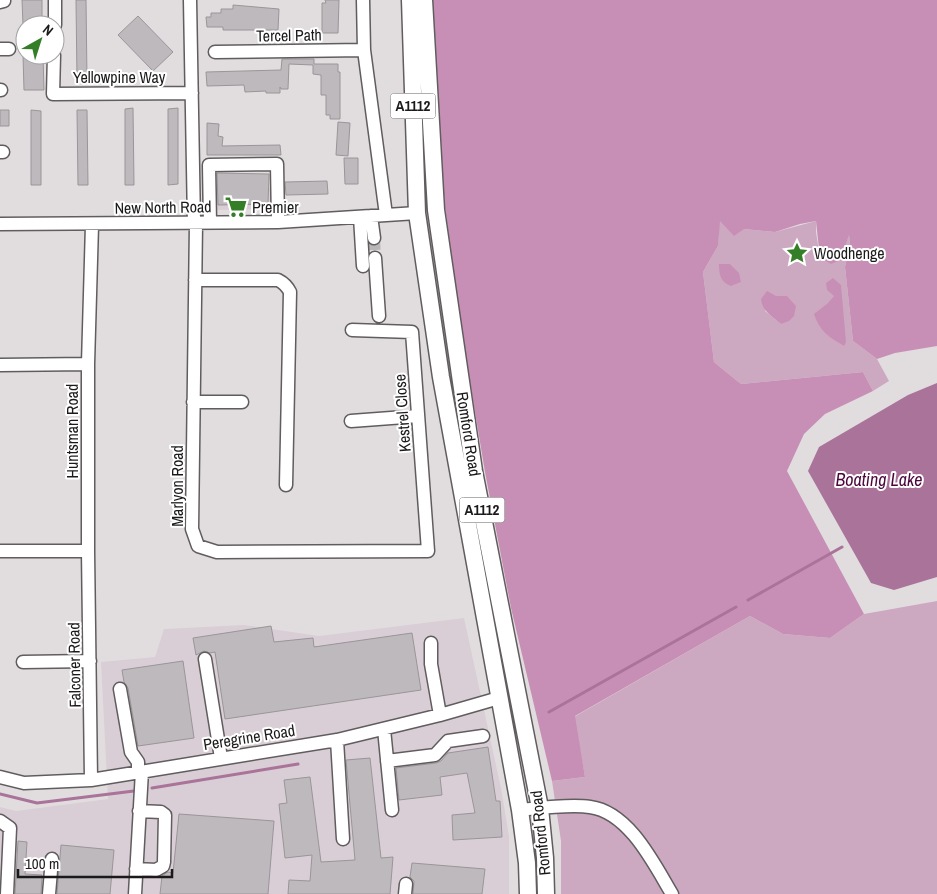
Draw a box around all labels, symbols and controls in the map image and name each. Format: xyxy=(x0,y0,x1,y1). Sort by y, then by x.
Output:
north arrow xyxy=(15,15,65,65)
text: N xyxy=(39,20,57,40)
street label: Tercel Path xyxy=(256,23,322,47)
street label: Yellowpine Way xyxy=(73,66,166,88)
road number: A1112 xyxy=(390,94,436,118)
supermarket icon: Premier xyxy=(223,194,249,220)
street label: New North Road xyxy=(114,195,212,219)
place label: Premier xyxy=(252,196,299,218)
place icon: Woodhenge xyxy=(784,240,810,266)
place label: Woodhenge xyxy=(814,242,885,264)
street label: Kestrel Close xyxy=(388,373,416,453)
street label: Huntsman Road xyxy=(61,384,83,478)
street label: Romford Road xyxy=(451,390,487,478)
street label: Marlyon Road xyxy=(166,445,188,527)
water label: Boating Lake xyxy=(836,467,923,492)
road number: A1112 xyxy=(460,498,504,522)
street label: Falconer Road xyxy=(62,622,86,708)
street label: Peregrine Road xyxy=(202,719,296,755)
street label: Romford Road xyxy=(525,789,555,877)
scale bar xyxy=(18,846,171,878)
text: 100 m xyxy=(25,853,59,874)

